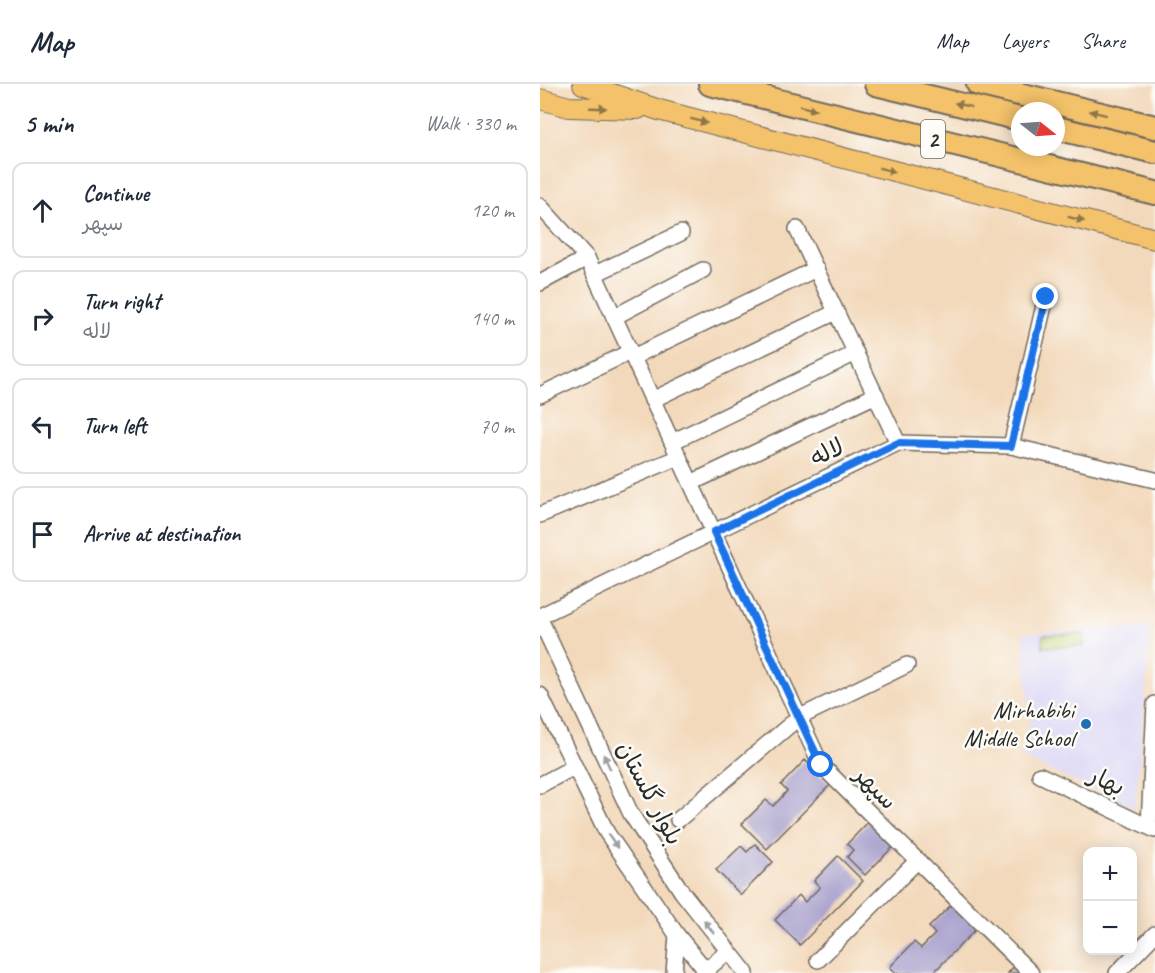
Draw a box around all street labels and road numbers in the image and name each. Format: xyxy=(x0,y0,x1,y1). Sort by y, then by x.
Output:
road number: 2 xyxy=(921,120,945,158)
street label: لاله xyxy=(805,431,849,473)
street label: بلوار گلستان xyxy=(610,736,690,850)
street label: سپهر xyxy=(847,759,904,816)
street label: بهار xyxy=(1082,759,1130,802)

